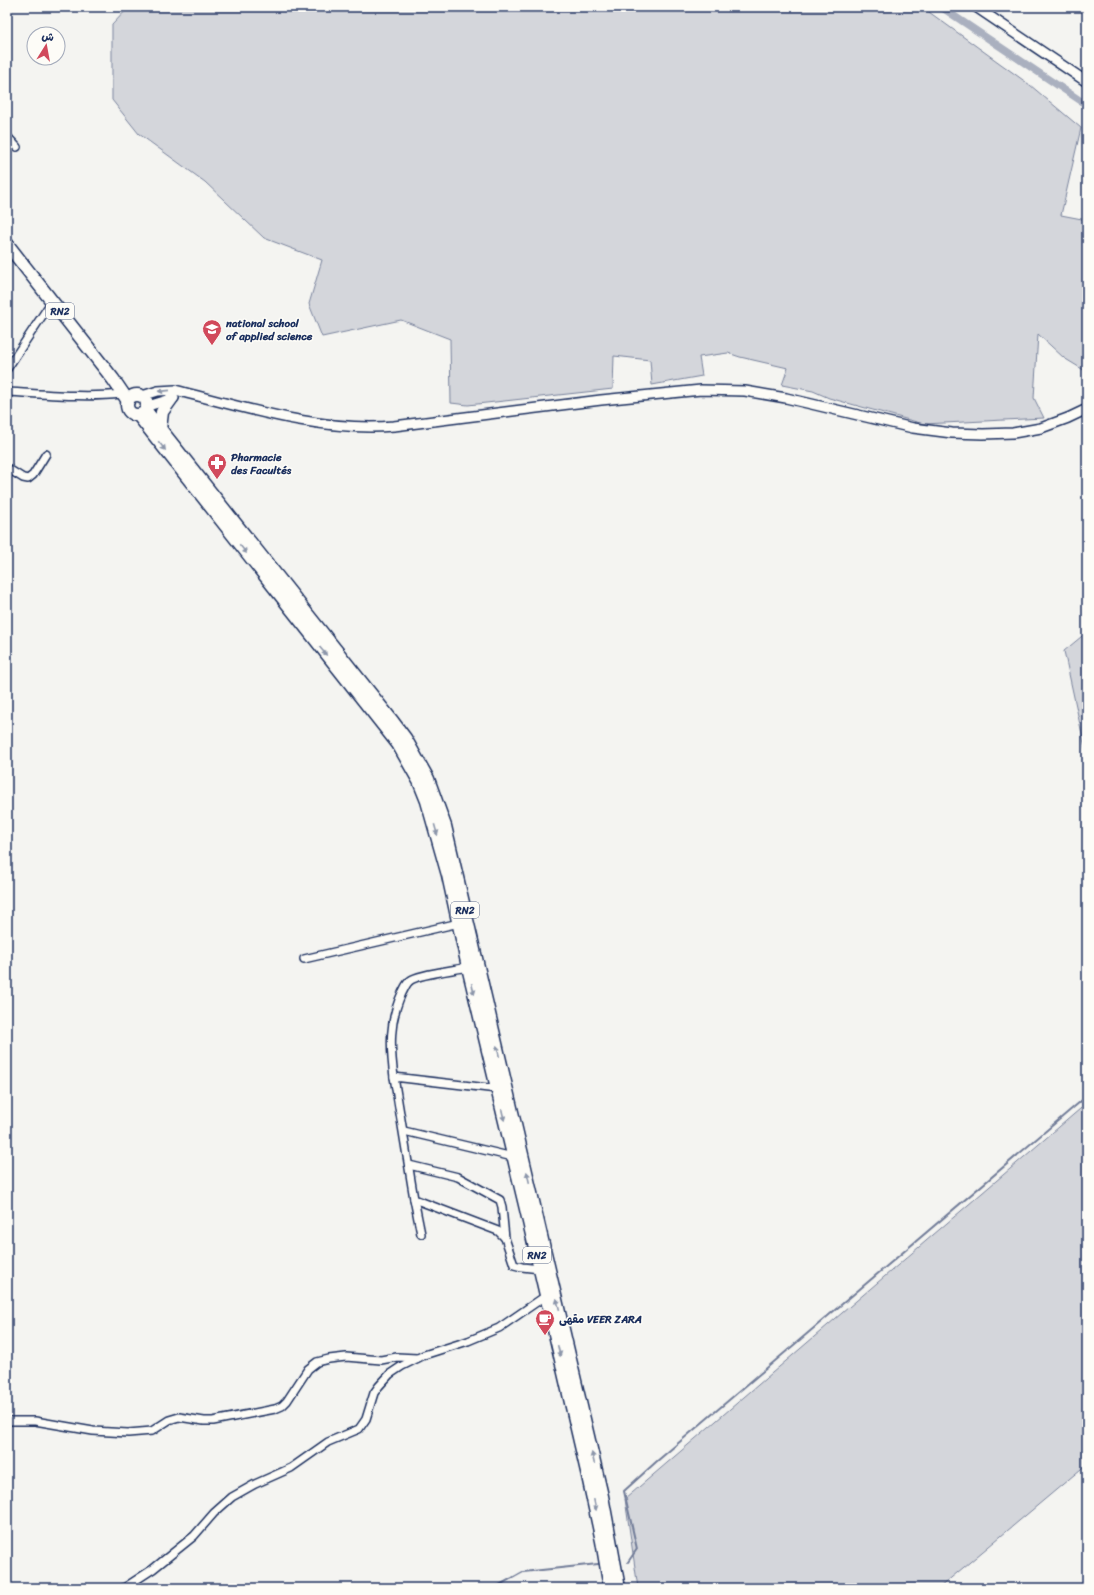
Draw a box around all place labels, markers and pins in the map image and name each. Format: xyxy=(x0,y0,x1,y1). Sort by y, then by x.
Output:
place label: national school of applied science xyxy=(225,314,313,346)
school or university icon: national school of applied science xyxy=(201,318,223,346)
place label: Pharmacie des Facultés xyxy=(231,448,292,480)
pharmacy icon: Pharmacie des Facultés xyxy=(206,452,228,480)
cafe icon: مقهى VEER ZARA xyxy=(534,1308,556,1336)
place label: مقهى VEER ZARA xyxy=(559,1310,642,1329)

